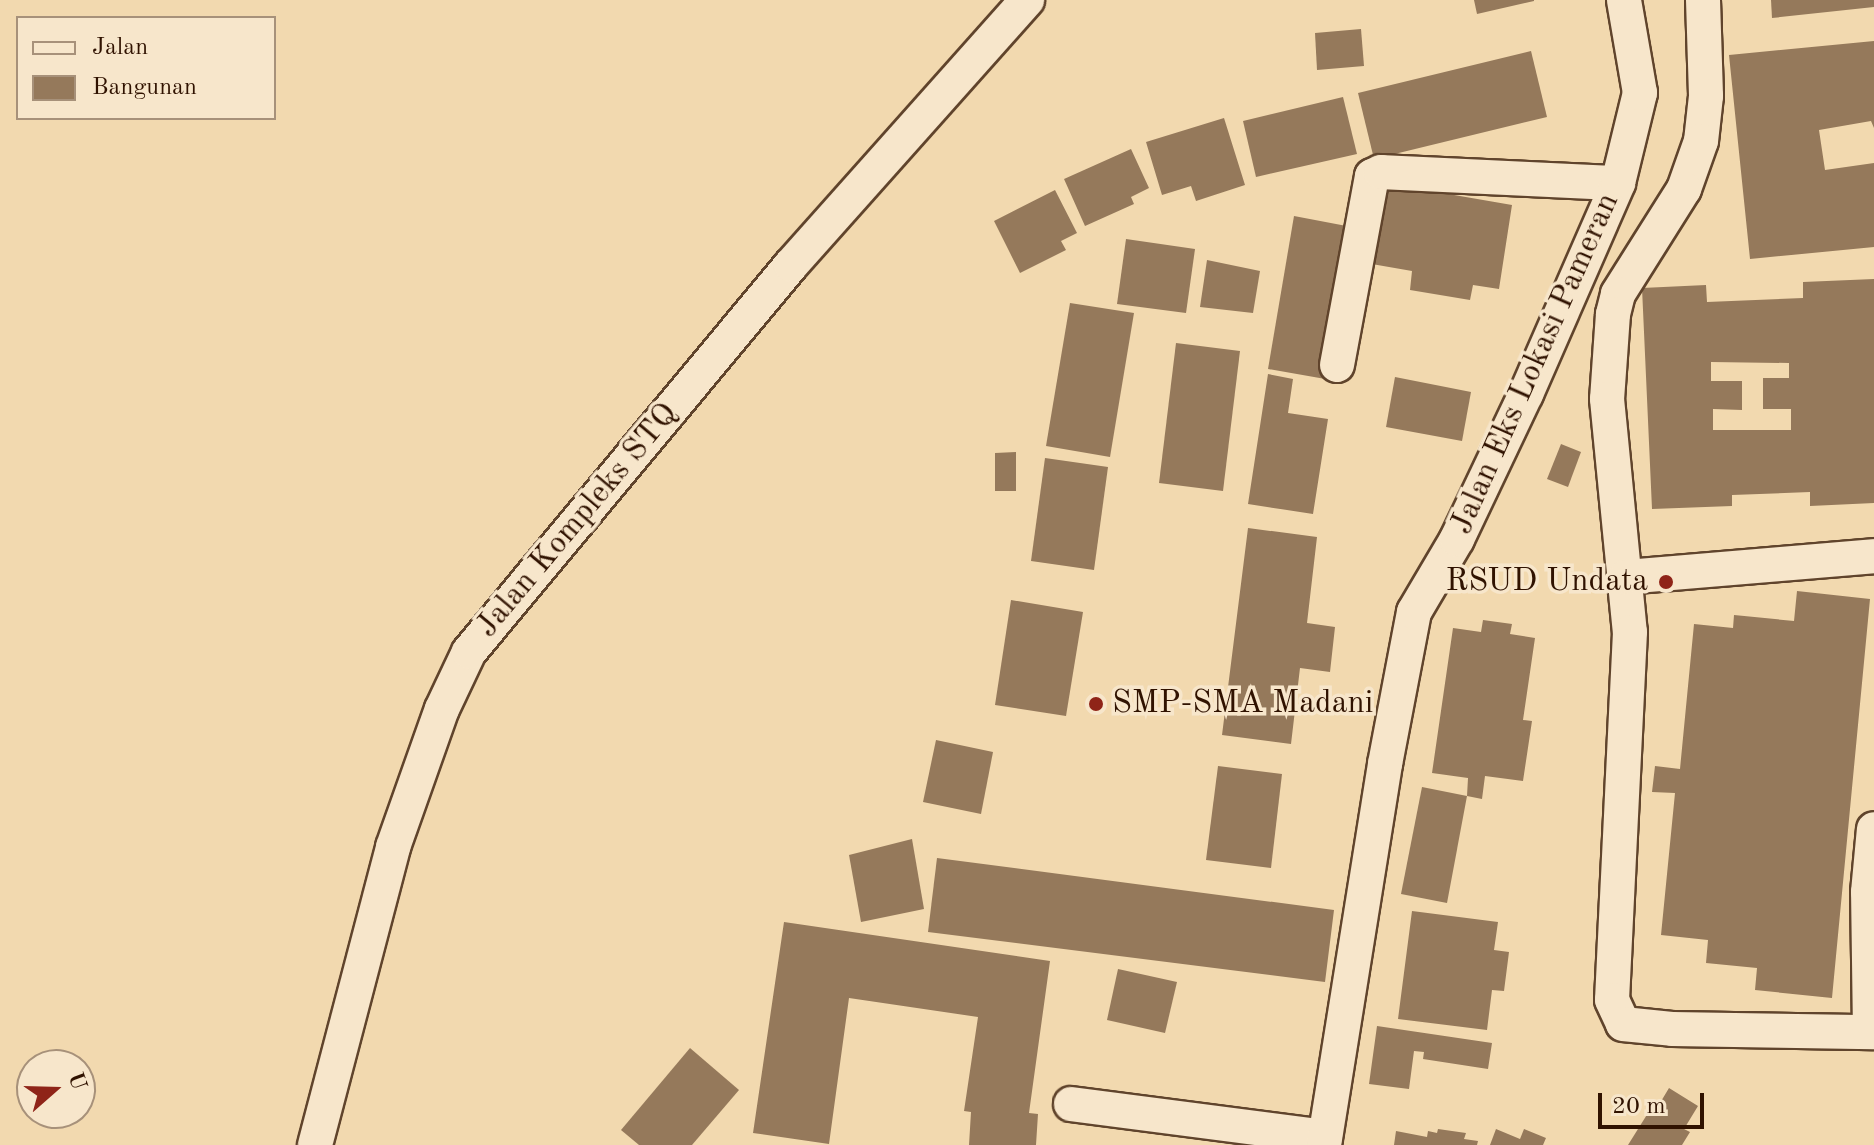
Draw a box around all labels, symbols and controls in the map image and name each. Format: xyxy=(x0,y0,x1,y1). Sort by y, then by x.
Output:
legend xyxy=(16,16,276,120)
text: Jalan xyxy=(92,36,148,60)
text: Bangunan xyxy=(92,76,197,100)
street label: Jalan Eks Lokasi Pameran xyxy=(1443,188,1629,540)
street label: Jalan Kompleks STQ xyxy=(469,396,687,646)
place label: RSUD Undata xyxy=(1445,563,1648,601)
marker: RSUD Undata xyxy=(1655,571,1677,593)
place label: SMP-SMA Madani xyxy=(1112,685,1373,723)
marker: SMP-SMA Madani xyxy=(1087,695,1105,713)
north arrow xyxy=(16,1049,96,1129)
text: U xyxy=(63,1070,90,1093)
scale bar xyxy=(1602,1077,1708,1127)
text: 20 m xyxy=(1612,1095,1666,1119)

